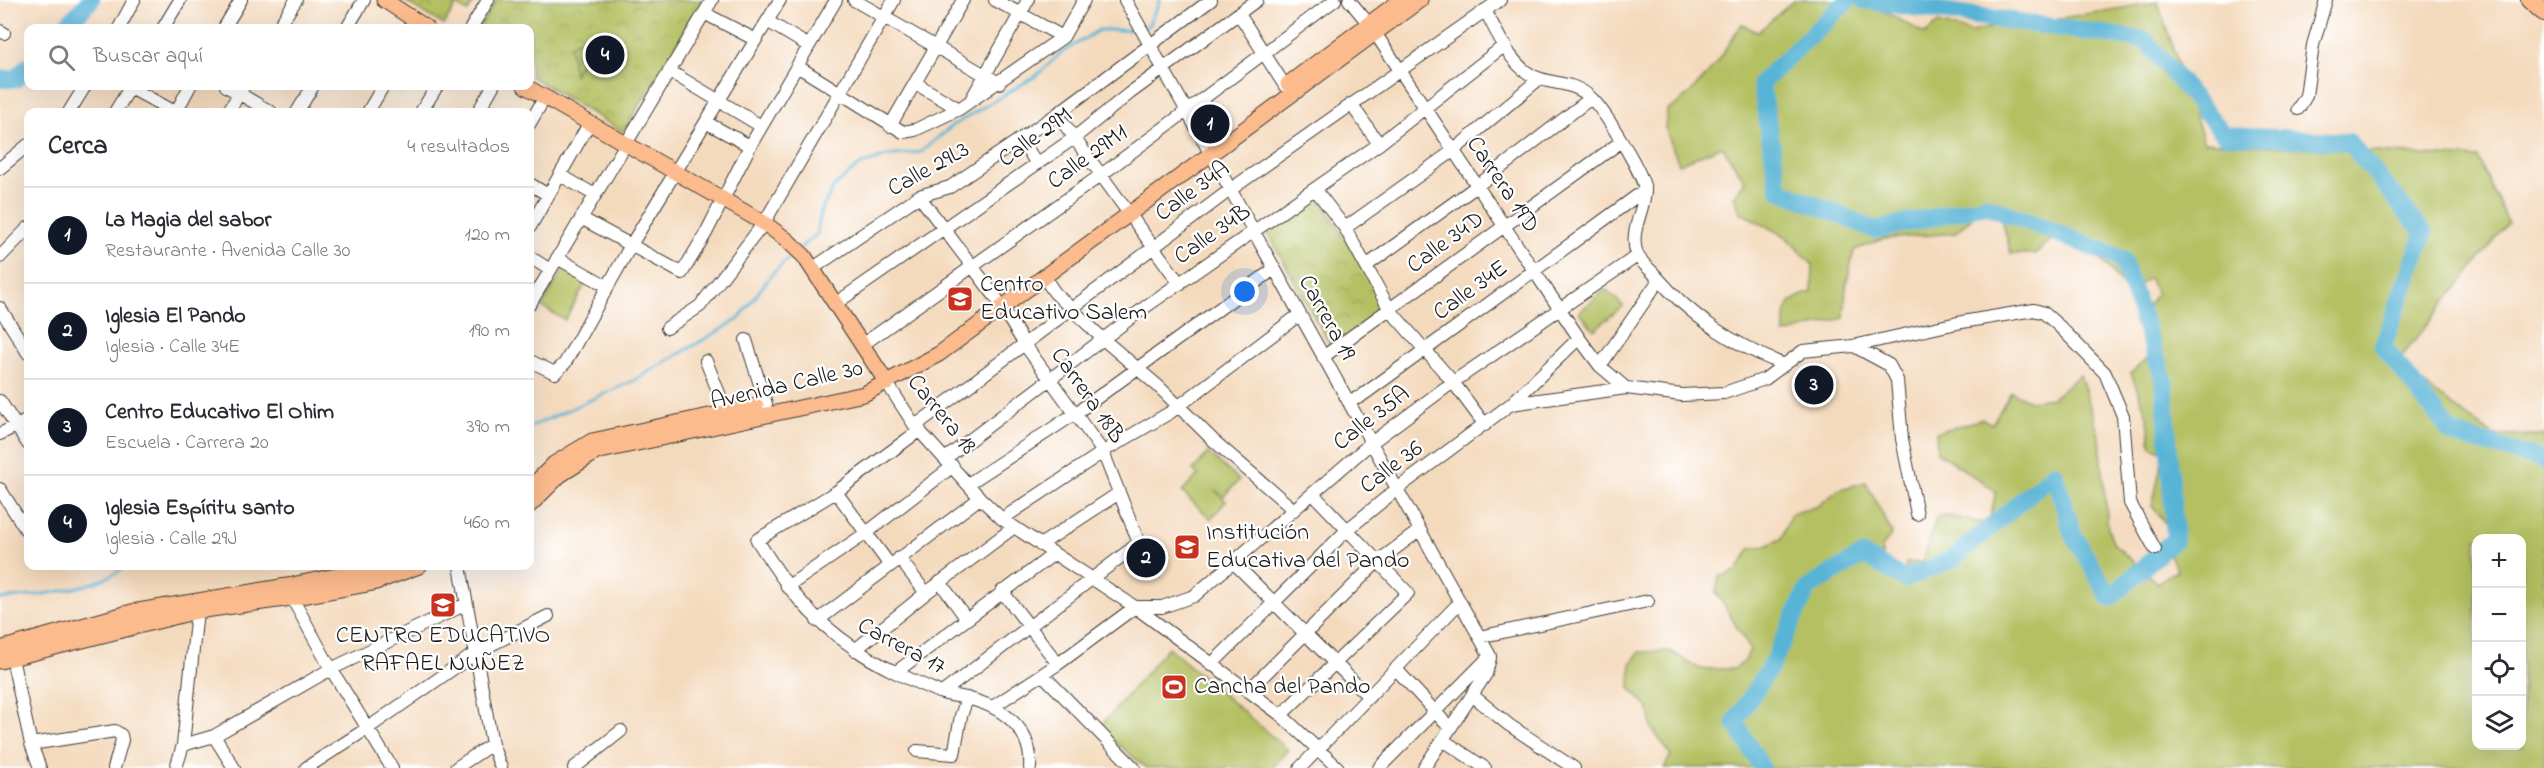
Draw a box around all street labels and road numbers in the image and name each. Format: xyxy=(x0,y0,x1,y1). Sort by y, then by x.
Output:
street label: Calle 29M xyxy=(991,99,1081,177)
street label: Calle 29M1 xyxy=(1040,117,1136,199)
street label: Carrera 19D xyxy=(1457,129,1547,241)
street label: Calle 29L3 xyxy=(882,133,976,207)
street label: Calle 34A xyxy=(1148,153,1238,231)
street label: Calle 34B xyxy=(1167,196,1259,274)
street label: Calle 34D xyxy=(1400,203,1492,283)
street label: Calle 34E xyxy=(1426,252,1516,330)
street label: Carrera 19 xyxy=(1288,269,1364,368)
street label: Carrera 18B xyxy=(1041,341,1133,451)
street label: Avenida Calle 30 xyxy=(707,351,867,421)
street label: Carrera 18 xyxy=(898,367,984,463)
street label: Calle 35A xyxy=(1326,378,1418,460)
street label: Calle 36 xyxy=(1353,432,1431,503)
street label: Carrera 17 xyxy=(851,609,952,685)

